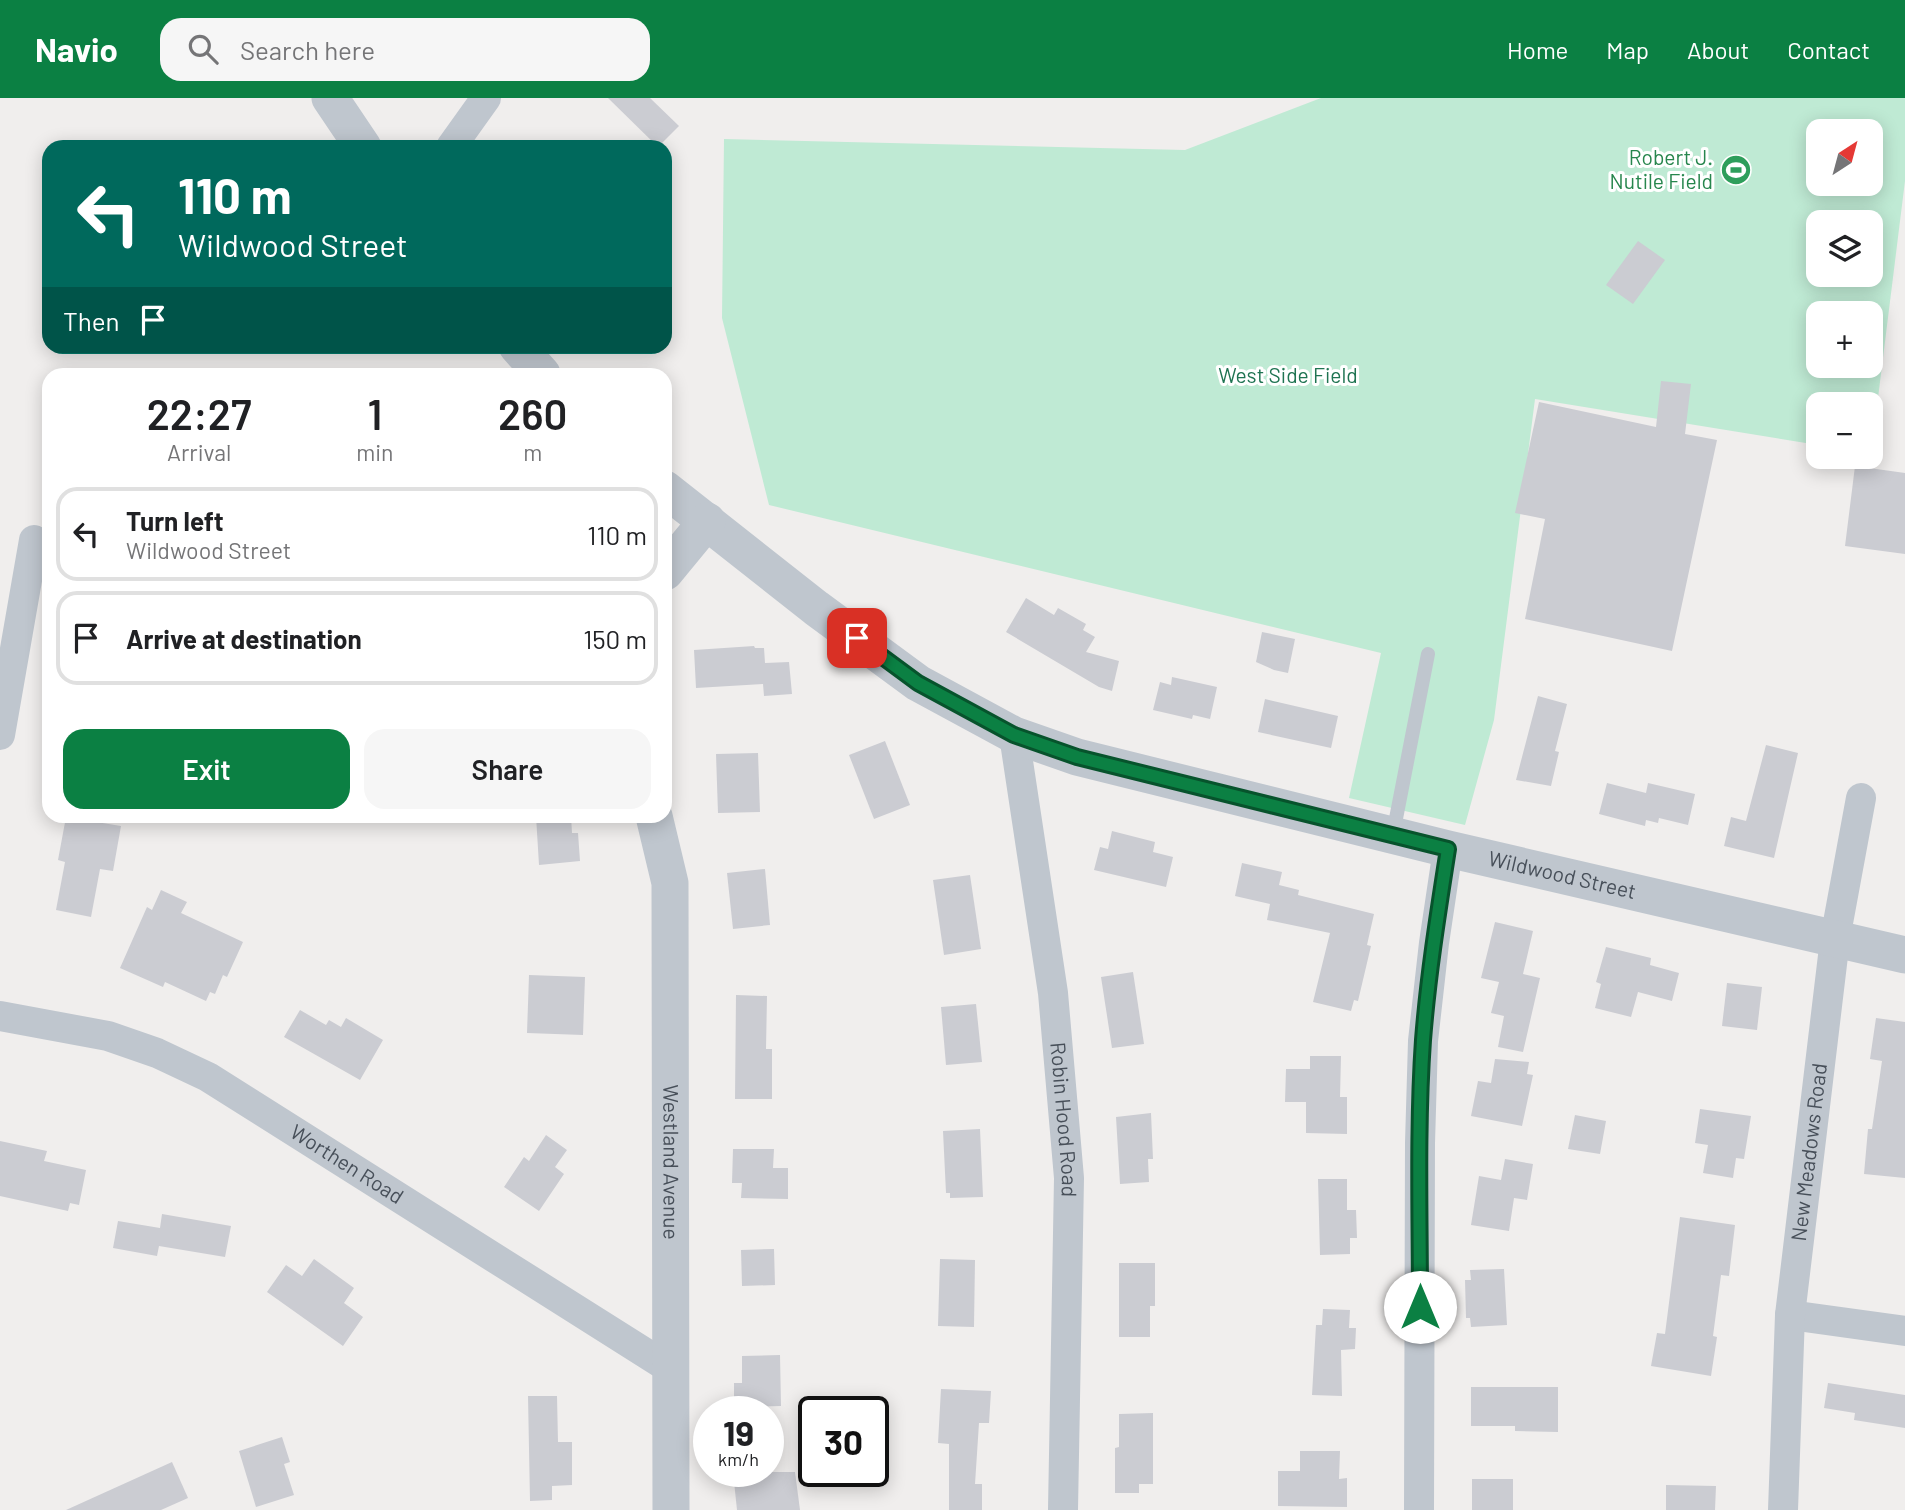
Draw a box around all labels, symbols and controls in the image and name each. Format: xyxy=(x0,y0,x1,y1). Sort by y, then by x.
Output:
search box xyxy=(160,18,650,81)
text: Navio xyxy=(35,29,118,69)
icon: search xyxy=(184,30,222,68)
text: Search here xyxy=(240,34,375,65)
text: Home xyxy=(1507,35,1568,64)
text: Map xyxy=(1606,35,1649,64)
text: About xyxy=(1687,35,1749,64)
text: Contact xyxy=(1787,35,1870,64)
north arrow xyxy=(1806,119,1883,196)
map controls xyxy=(1806,119,1883,469)
place label: Robert J. Nutile Field xyxy=(1610,144,1713,193)
sports icon: Robert J. Nutile Field xyxy=(1719,153,1753,187)
text: 110 m xyxy=(178,165,292,224)
icon: left xyxy=(63,168,154,259)
button: layers xyxy=(1806,210,1883,287)
text: Wildwood Street xyxy=(178,225,408,263)
icon: arrive xyxy=(134,301,172,339)
button: + xyxy=(1806,301,1883,378)
text: Then xyxy=(63,305,120,336)
park label: West Side Field xyxy=(1218,362,1358,387)
text: 22:27 xyxy=(147,388,252,438)
text: 1 xyxy=(367,388,382,438)
text: 260 xyxy=(498,388,567,438)
button: − xyxy=(1806,392,1883,469)
text: Arrival xyxy=(167,438,231,466)
text: min xyxy=(356,438,393,466)
text: m xyxy=(523,438,542,466)
text: Turn left xyxy=(126,505,224,536)
icon: left xyxy=(67,515,105,553)
text: 110 m xyxy=(587,519,647,550)
text: Wildwood Street xyxy=(126,536,291,564)
pin xyxy=(827,608,887,668)
icon: arrive xyxy=(67,619,105,657)
icon: arrive xyxy=(838,619,876,657)
text: Arrive at destination xyxy=(126,623,362,654)
text: 150 m xyxy=(583,623,647,654)
button: Exit xyxy=(63,729,350,809)
button: Share xyxy=(364,729,651,809)
street label: Wildwood Street xyxy=(1486,845,1639,903)
street label: Robin Hood Road xyxy=(1046,1041,1083,1197)
street label: New Meadows Road xyxy=(1785,1062,1831,1243)
street label: Westland Avenue xyxy=(659,1084,685,1240)
street label: Worthen Road xyxy=(286,1118,409,1208)
position arrow xyxy=(1383,1270,1457,1344)
speed limit sign: 30 xyxy=(798,1396,889,1487)
text: 19 xyxy=(723,1411,754,1453)
text: km/h xyxy=(718,1448,759,1470)

